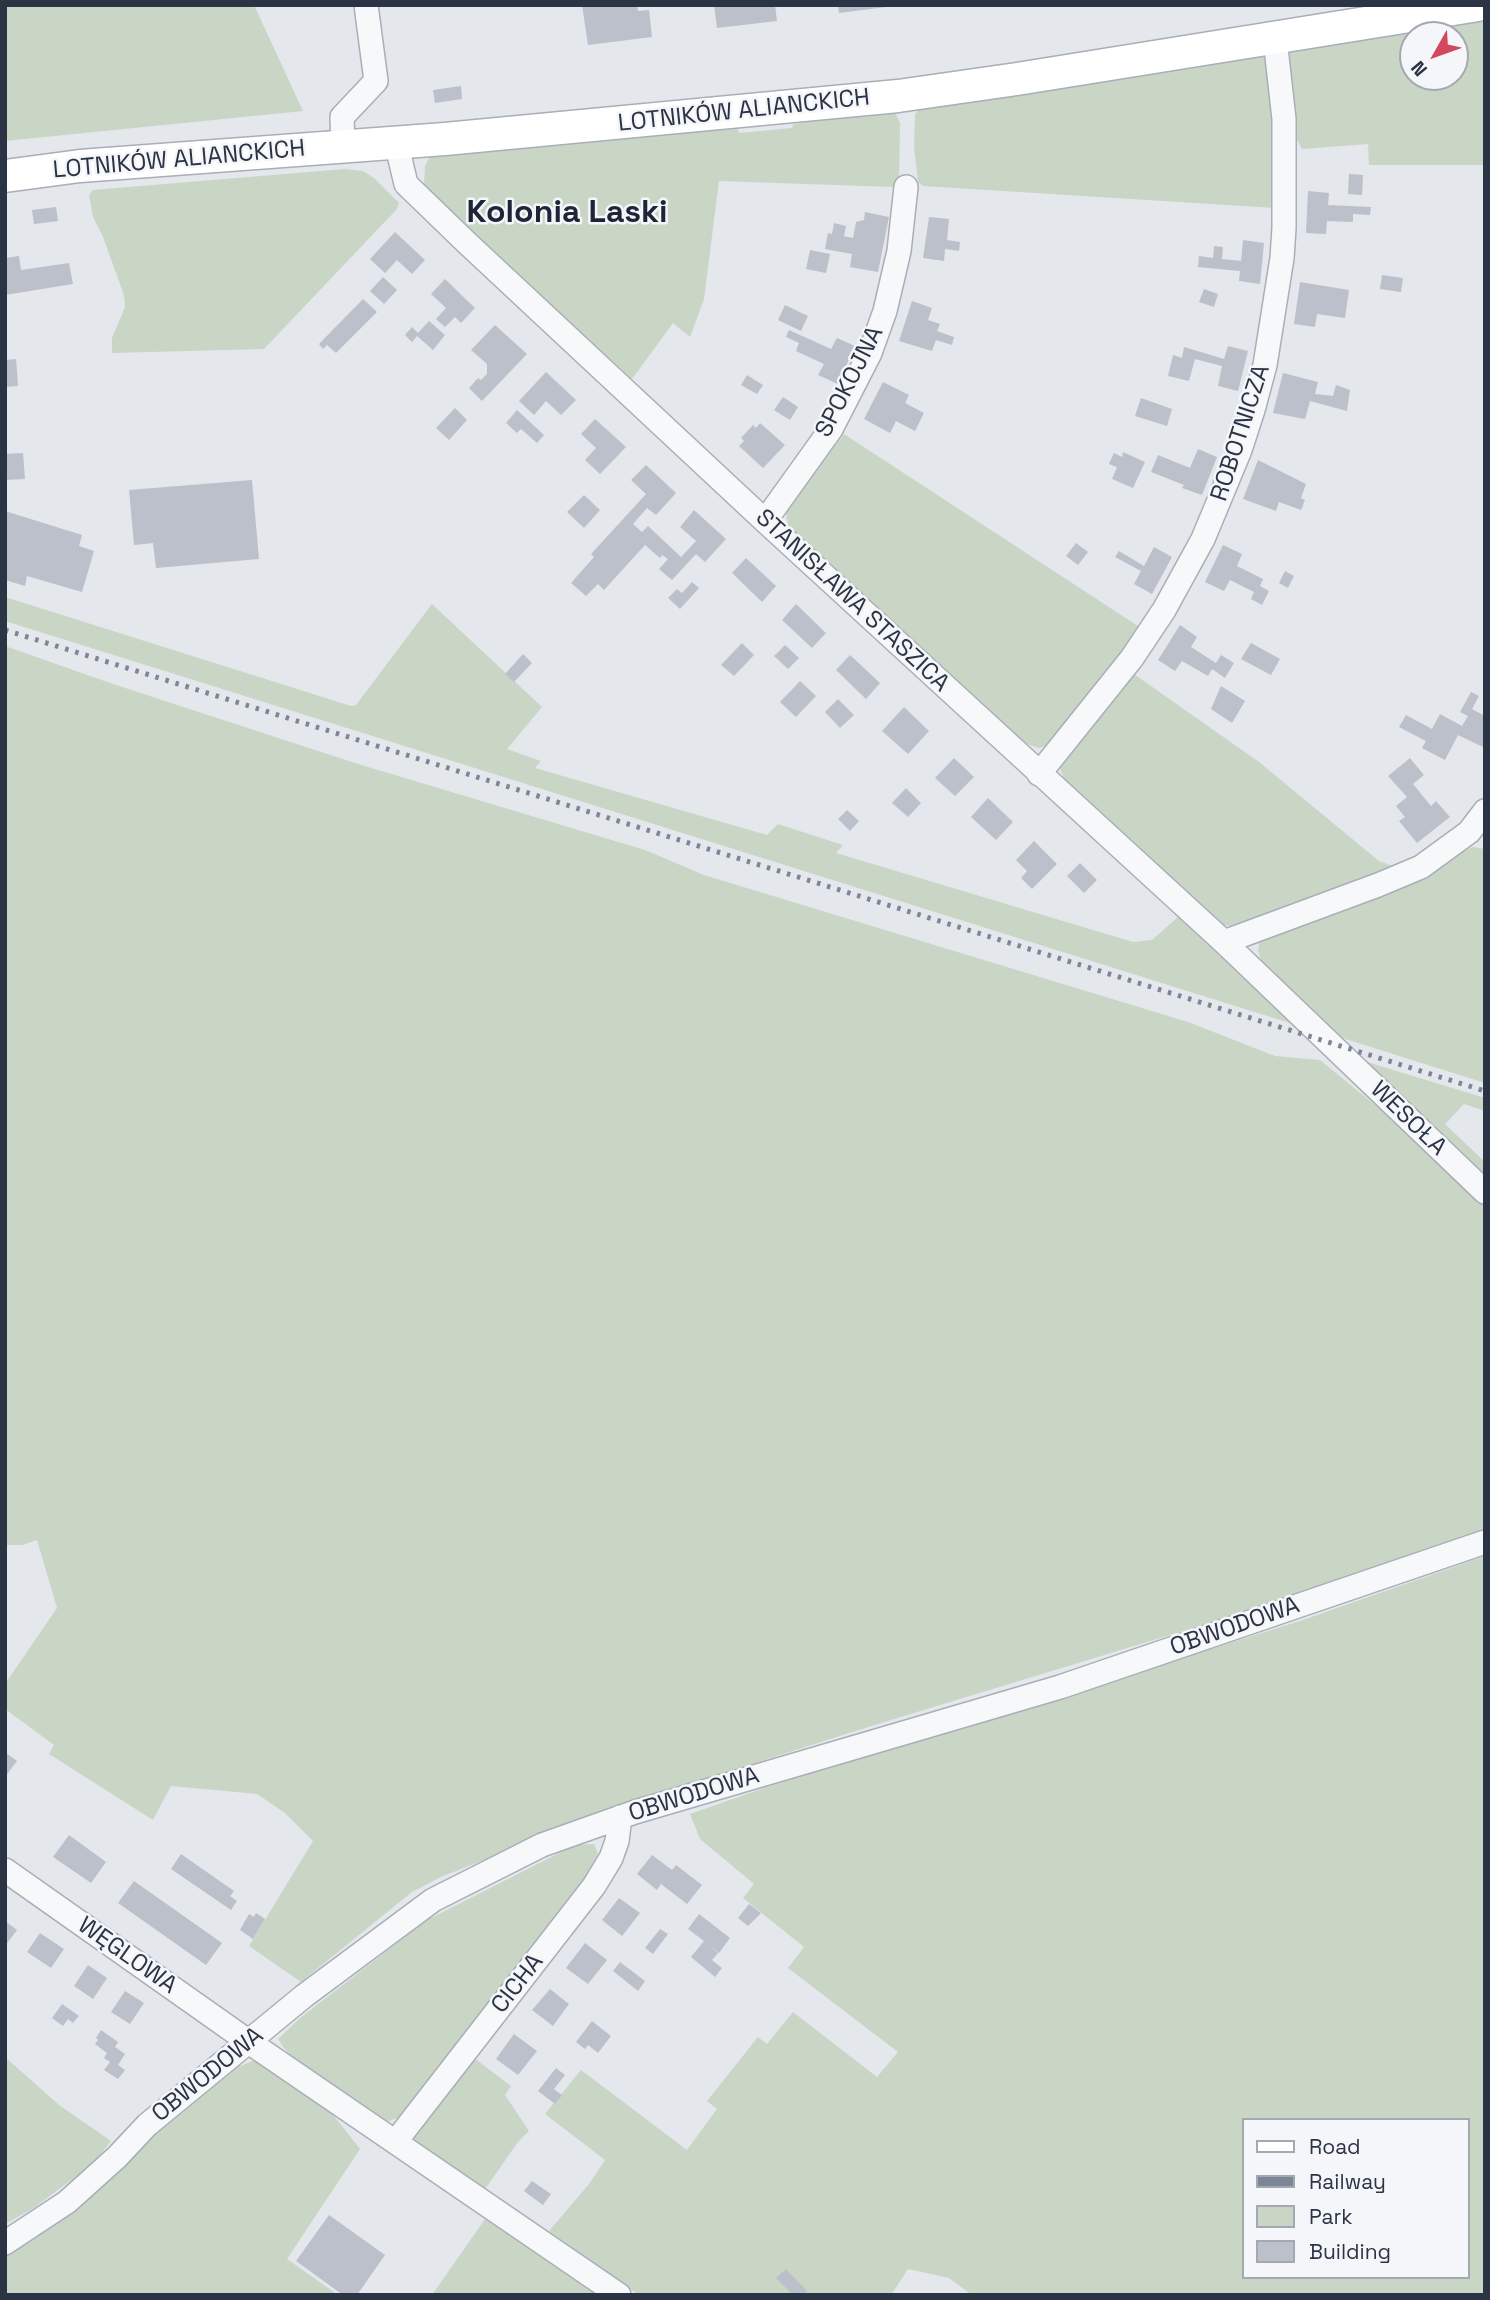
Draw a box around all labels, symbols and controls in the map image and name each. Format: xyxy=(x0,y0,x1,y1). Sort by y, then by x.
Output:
north arrow xyxy=(1399,21,1469,91)
text: N xyxy=(1405,56,1433,81)
street label: LOTNIKÓW ALIANCKICH xyxy=(617,83,871,139)
street label: LOTNIKÓW ALIANCKICH xyxy=(52,135,306,185)
district label: Kolonia Laski xyxy=(466,194,668,232)
street label: SPOKOJNA xyxy=(810,322,890,442)
street label: ROBOTNICZA xyxy=(1205,361,1277,505)
street label: STANISŁAWA STASZICA xyxy=(749,504,955,698)
street label: WESOŁA xyxy=(1364,1076,1452,1162)
street label: OBWODOWA xyxy=(1167,1591,1303,1663)
street label: OBWODOWA xyxy=(625,1762,763,1828)
street label: WĘGLOWA xyxy=(72,1911,182,2001)
street label: CICHA xyxy=(486,1949,550,2019)
street label: OBWODOWA xyxy=(147,2021,269,2129)
legend xyxy=(1242,2118,1469,2279)
text: Road xyxy=(1309,2133,1361,2160)
text: Railway xyxy=(1309,2168,1386,2195)
text: Park xyxy=(1309,2203,1353,2230)
text: Building xyxy=(1309,2238,1391,2265)

